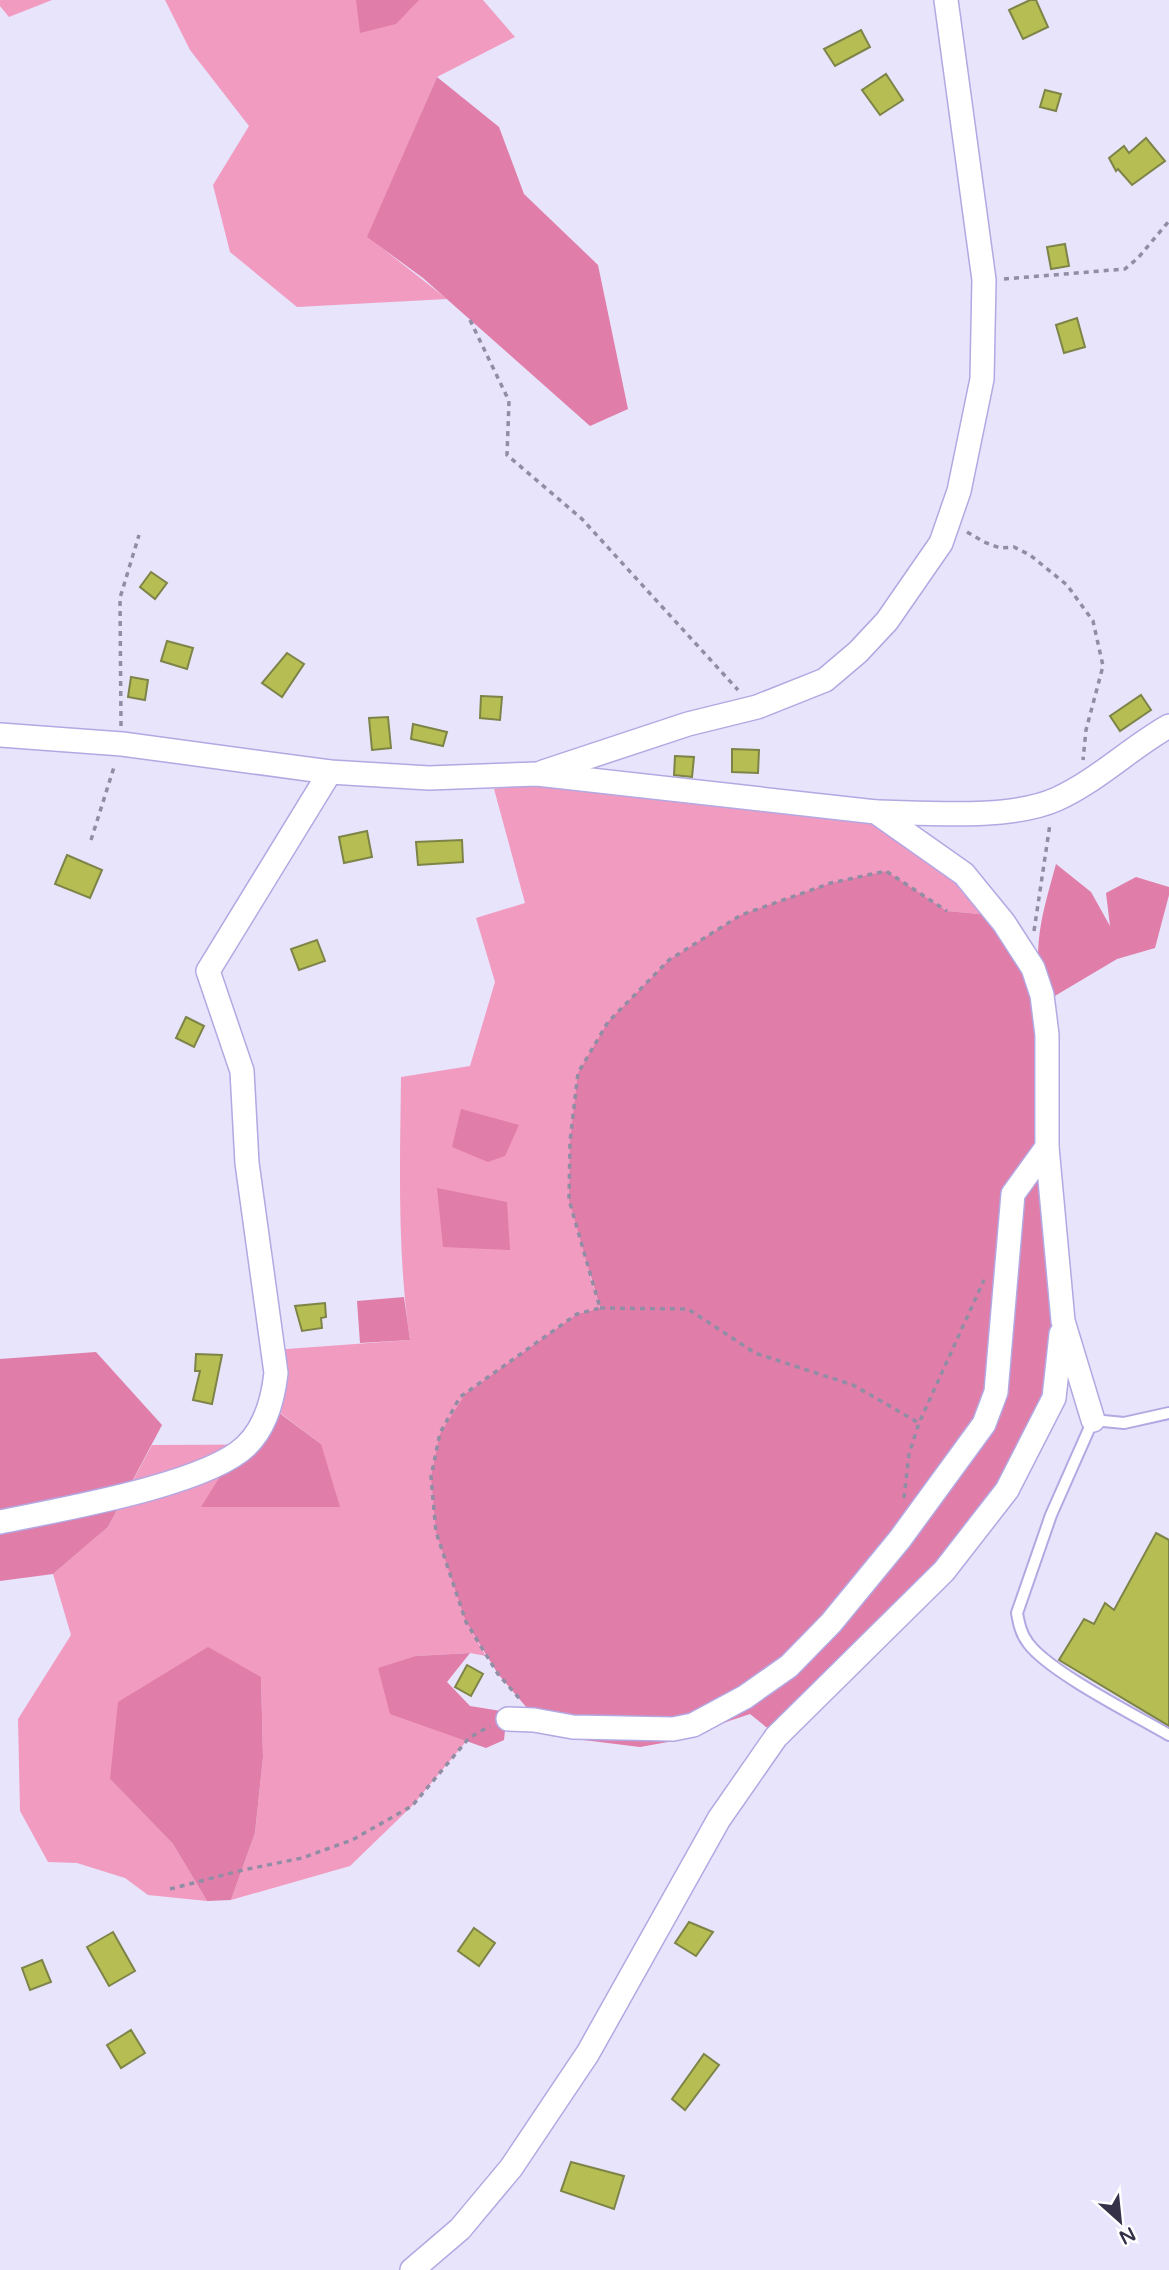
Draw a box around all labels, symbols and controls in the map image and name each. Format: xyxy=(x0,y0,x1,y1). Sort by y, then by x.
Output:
north arrow xyxy=(1085,2186,1155,2256)
text: N xyxy=(1115,2222,1139,2249)

